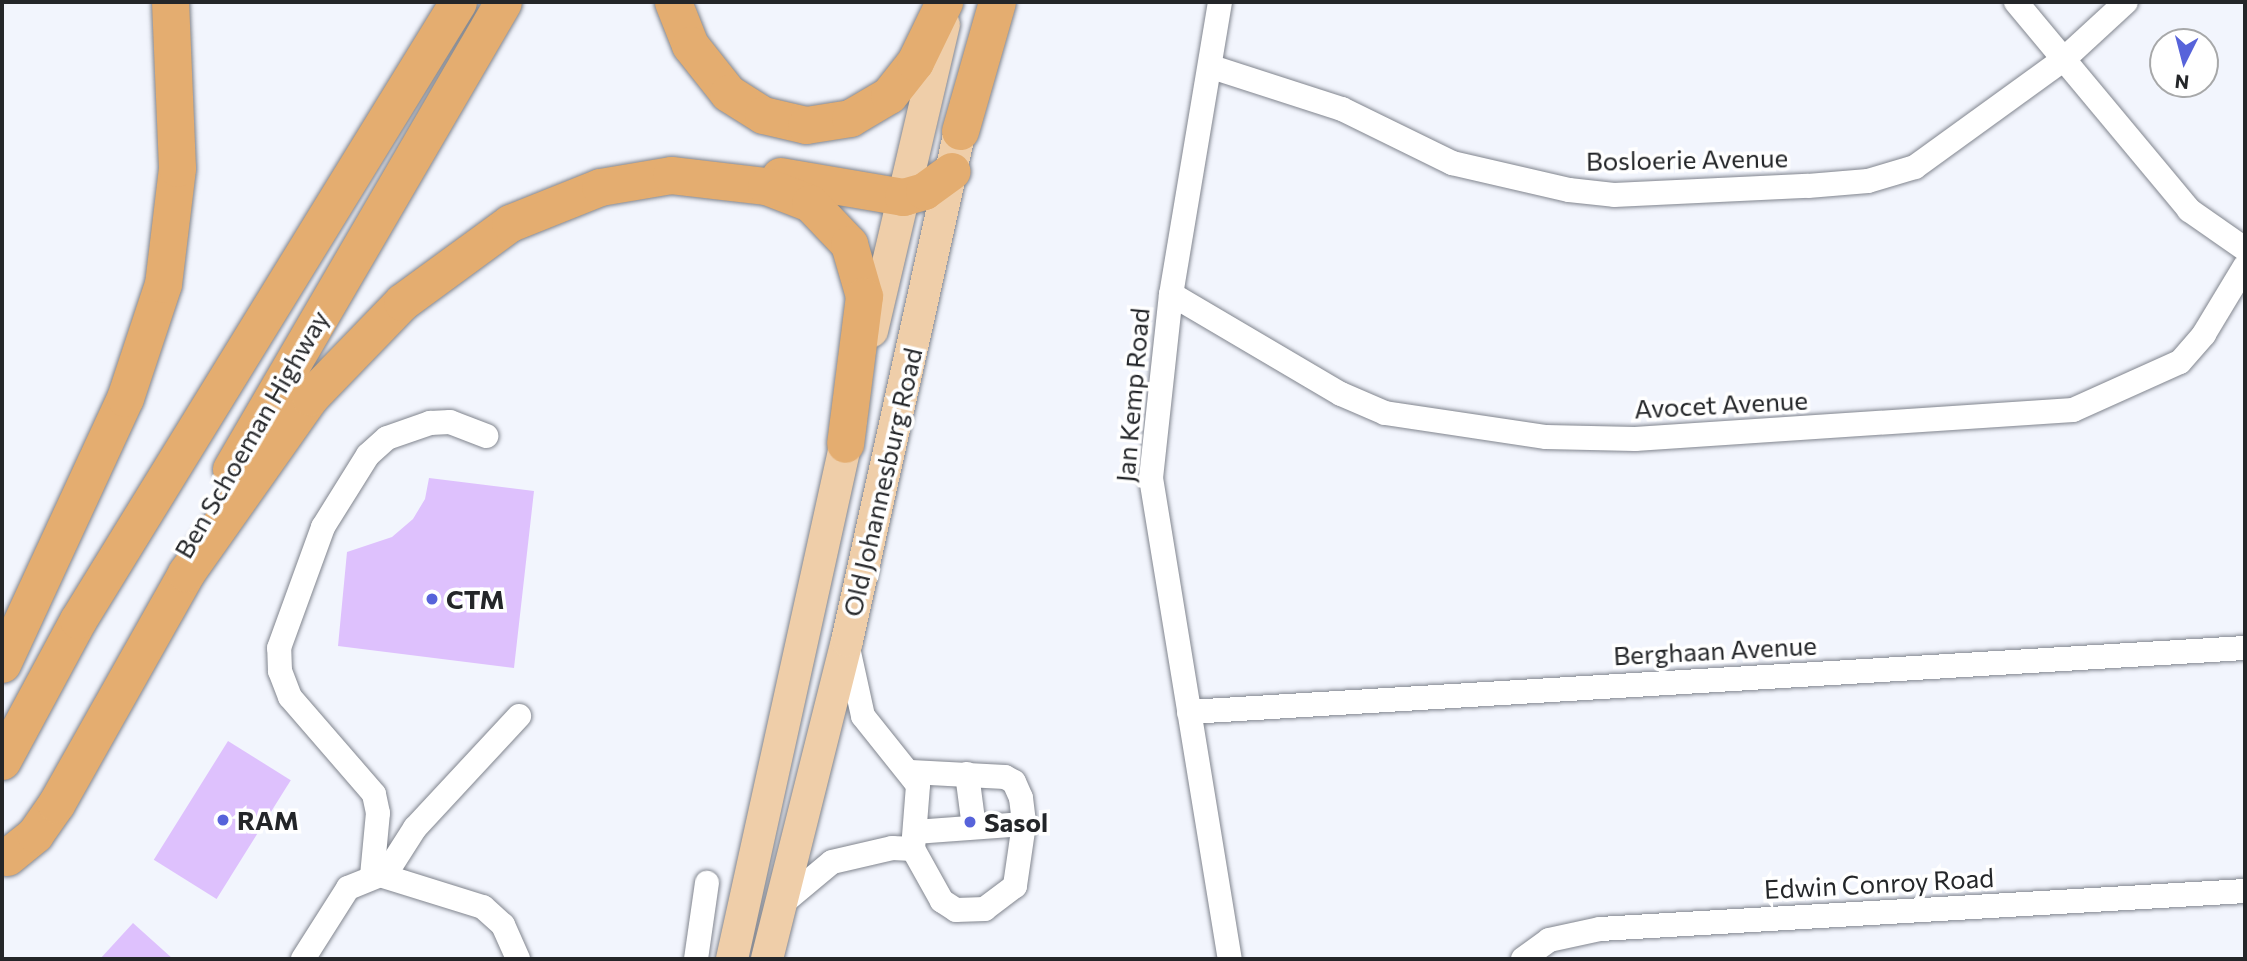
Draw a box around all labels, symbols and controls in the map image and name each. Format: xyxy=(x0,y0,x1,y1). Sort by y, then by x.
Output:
north arrow xyxy=(2149,28,2219,98)
text: N xyxy=(2174,70,2190,95)
street label: Bosloerie Avenue xyxy=(1586,142,1788,176)
street label: Ben Schoeman Highway xyxy=(167,305,335,563)
street label: Jan Kemp Road xyxy=(1109,306,1155,484)
street label: Old Johannesburg Road xyxy=(836,345,928,619)
street label: Avocet Avenue xyxy=(1633,384,1809,424)
place label: CTM xyxy=(446,583,505,615)
marker: CTM xyxy=(424,591,440,607)
street label: Berghaan Avenue xyxy=(1613,629,1817,671)
place label: RAM xyxy=(237,804,299,836)
place label: Sasol xyxy=(984,806,1048,838)
marker: RAM xyxy=(215,812,231,828)
marker: Sasol xyxy=(962,814,978,830)
street label: Edwin Conroy Road xyxy=(1763,861,1995,905)

